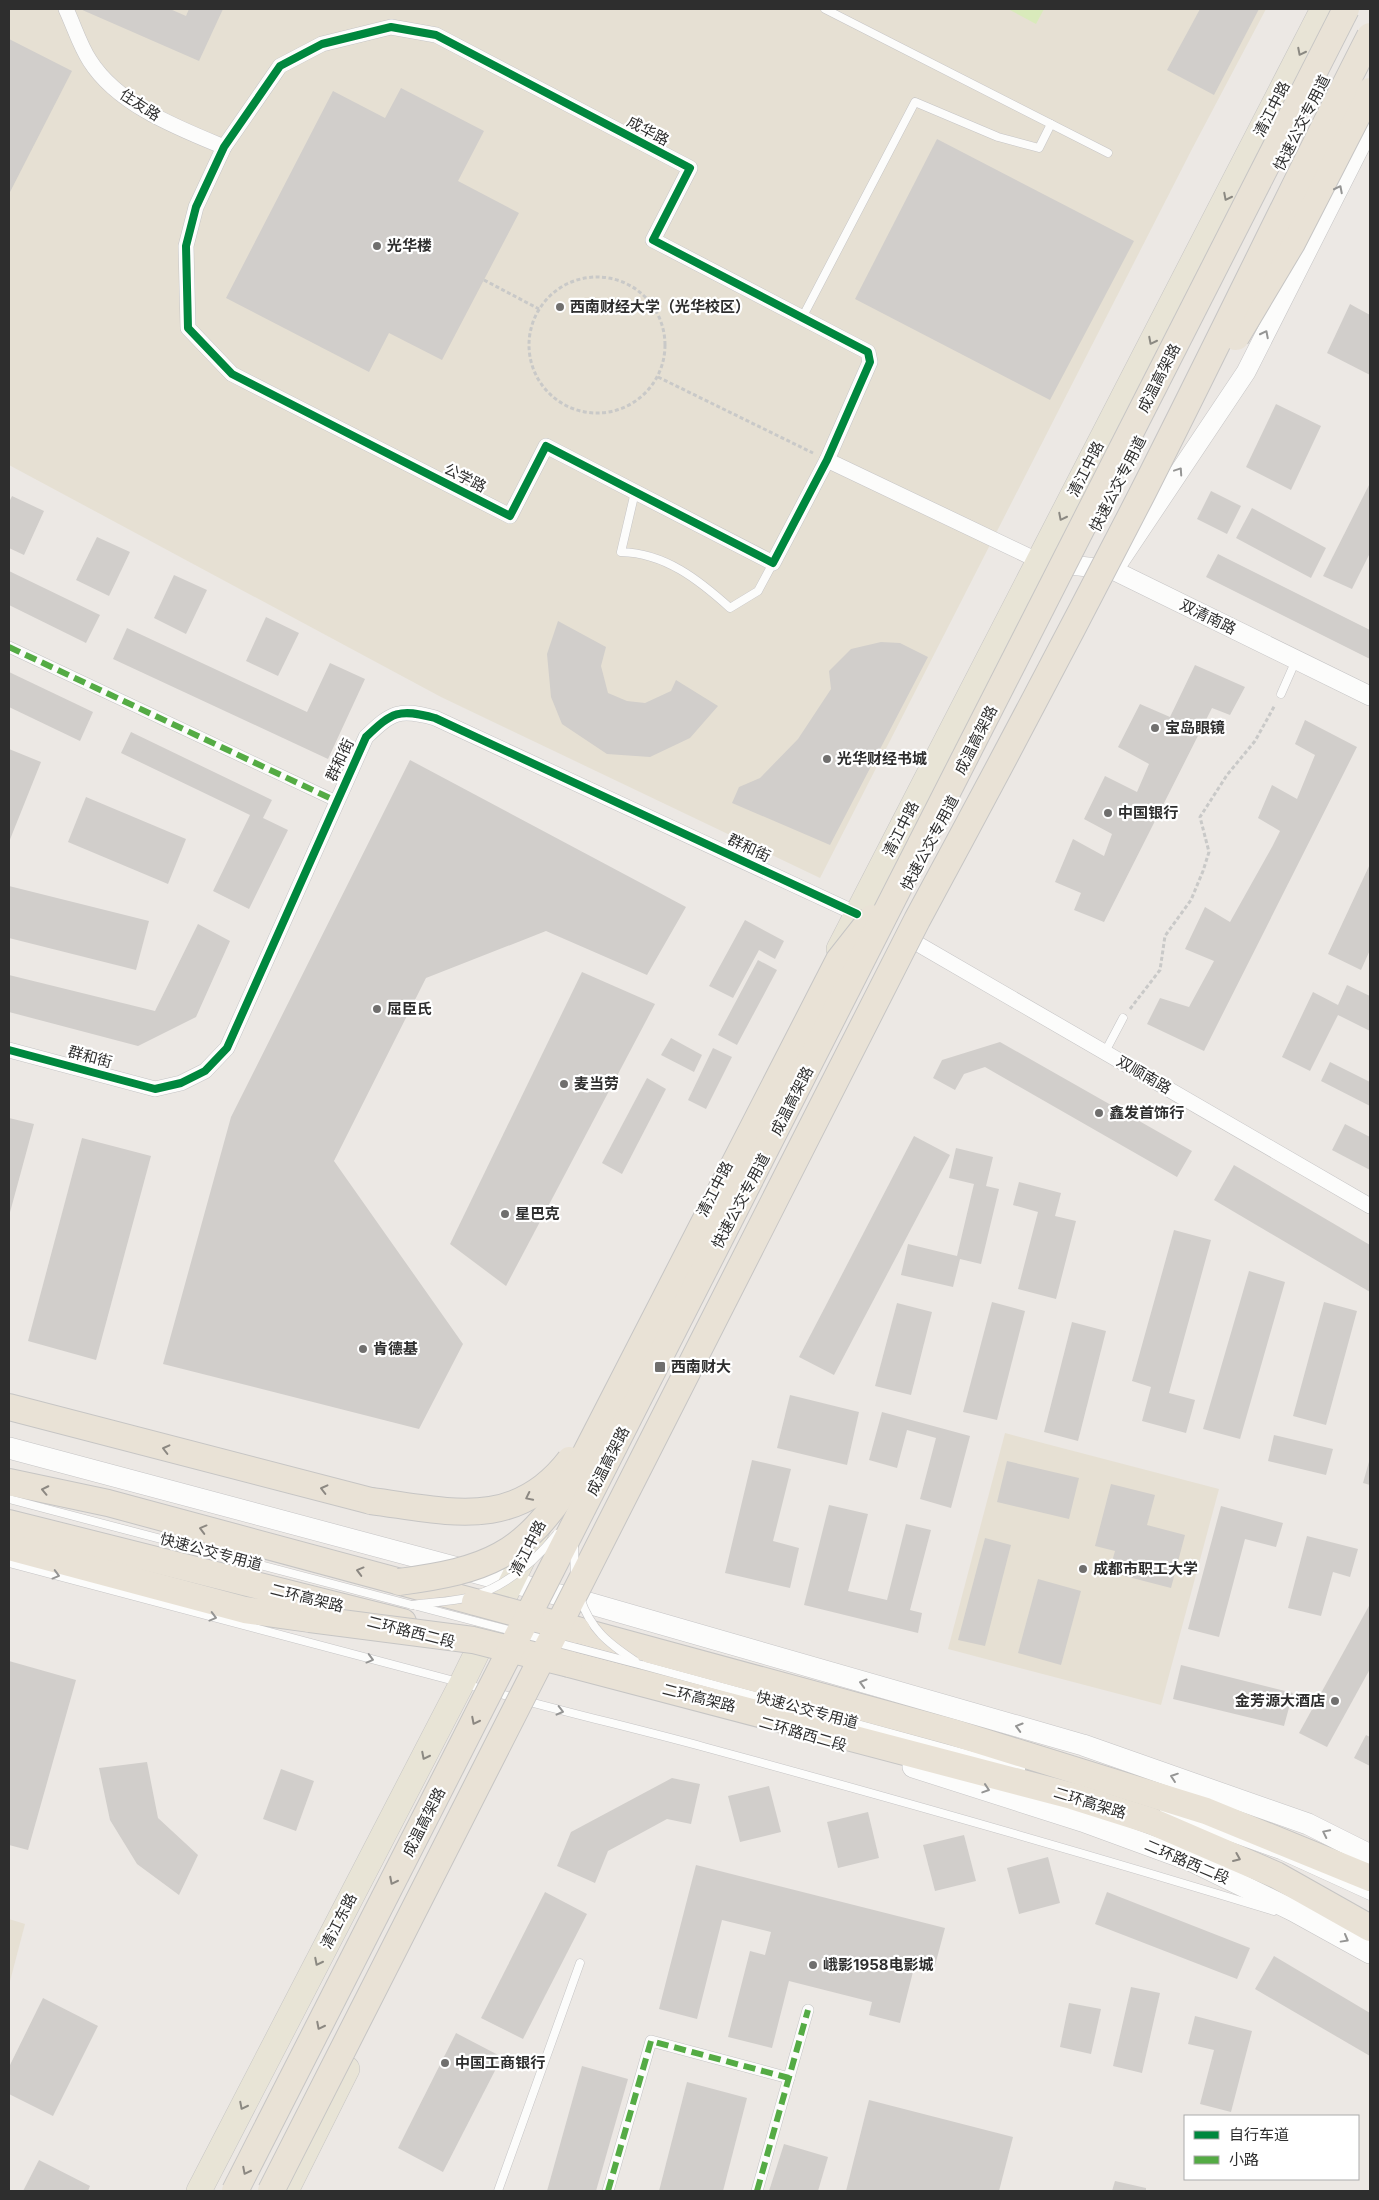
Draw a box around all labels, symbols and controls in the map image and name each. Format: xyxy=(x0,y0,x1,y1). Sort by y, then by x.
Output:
one-way arrow xyxy=(1297,47,1307,56)
street label: 快速公交专用道 xyxy=(1269,72,1334,174)
street label: 清江中路 xyxy=(1249,78,1294,140)
street label: 住友路 xyxy=(116,84,164,125)
street label: 成华路 xyxy=(624,112,673,150)
one-way arrow xyxy=(1333,185,1343,194)
one-way arrow xyxy=(1223,191,1233,200)
place label: 光华楼 xyxy=(387,236,432,255)
marker: 光华楼 xyxy=(371,240,383,252)
place label: 西南财经大学（光华校区） xyxy=(570,297,750,316)
marker: 西南财经大学（光华校区） xyxy=(554,301,566,313)
one-way arrow xyxy=(1259,330,1269,339)
one-way arrow xyxy=(1148,336,1158,345)
street label: 成温高架路 xyxy=(1133,340,1184,416)
street label: 快速公交专用道 xyxy=(1085,433,1150,535)
street label: 清江中路 xyxy=(1063,438,1108,500)
street label: 公学路 xyxy=(441,459,490,496)
one-way arrow xyxy=(1173,468,1183,477)
one-way arrow xyxy=(1058,511,1068,520)
street label: 双清南路 xyxy=(1177,595,1239,638)
street label: 成温高架路 xyxy=(950,702,1001,778)
place label: 宝岛眼镜 xyxy=(1165,718,1225,737)
marker: 宝岛眼镜 xyxy=(1149,722,1161,734)
street label: 群和街 xyxy=(321,735,358,784)
place label: 光华财经书城 xyxy=(837,749,927,768)
marker: 光华财经书城 xyxy=(821,753,833,765)
street label: 快速公交专用道 xyxy=(897,792,963,894)
street label: 清江中路 xyxy=(878,798,923,860)
place label: 中国银行 xyxy=(1118,803,1178,822)
marker: 中国银行 xyxy=(1102,807,1114,819)
street label: 群和街 xyxy=(725,829,774,866)
place label: 屈臣氏 xyxy=(387,999,432,1018)
marker: 屈臣氏 xyxy=(371,1003,383,1015)
street label: 群和街 xyxy=(66,1042,114,1072)
street label: 双顺南路 xyxy=(1114,1051,1175,1098)
street label: 成温高架路 xyxy=(766,1063,817,1139)
place label: 麦当劳 xyxy=(574,1074,619,1093)
marker: 麦当劳 xyxy=(558,1078,570,1090)
place label: 鑫发首饰行 xyxy=(1109,1103,1184,1122)
marker: 鑫发首饰行 xyxy=(1093,1107,1105,1119)
street label: 快速公交专用道 xyxy=(708,1150,774,1252)
street label: 清江中路 xyxy=(692,1158,737,1220)
place label: 星巴克 xyxy=(515,1204,560,1223)
marker: 星巴克 xyxy=(499,1208,511,1220)
place label: 肯德基 xyxy=(373,1339,418,1358)
marker: 肯德基 xyxy=(357,1343,369,1355)
place label: 西南财大 xyxy=(671,1357,731,1376)
marker: 西南财大 xyxy=(653,1360,667,1374)
street label: 成温高架路 xyxy=(582,1423,633,1499)
one-way arrow xyxy=(162,1444,171,1455)
one-way arrow xyxy=(319,1484,328,1495)
one-way arrow xyxy=(41,1485,50,1496)
one-way arrow xyxy=(525,1491,534,1501)
street label: 清江中路 xyxy=(505,1517,550,1579)
one-way arrow xyxy=(200,1524,208,1534)
street label: 快速公交专用道 xyxy=(158,1529,264,1574)
place label: 成都市职工大学 xyxy=(1093,1559,1198,1578)
marker: 成都市职工大学 xyxy=(1077,1563,1089,1575)
one-way arrow xyxy=(356,1566,365,1577)
one-way arrow xyxy=(51,1570,59,1580)
street label: 二环高架路 xyxy=(268,1579,346,1616)
one-way arrow xyxy=(208,1611,217,1622)
street label: 二环路西二段 xyxy=(365,1611,457,1652)
one-way arrow xyxy=(365,1653,374,1664)
one-way arrow xyxy=(860,1678,868,1688)
street label: 二环高架路 xyxy=(660,1679,738,1716)
street label: 快速公交专用道 xyxy=(754,1687,860,1732)
place label: 金芳源大酒店 xyxy=(1235,1691,1325,1710)
marker: 金芳源大酒店 xyxy=(1329,1695,1341,1707)
one-way arrow xyxy=(556,1705,565,1716)
street label: 二环路西二段 xyxy=(757,1712,849,1755)
one-way arrow xyxy=(471,1716,481,1725)
one-way arrow xyxy=(1016,1723,1024,1733)
one-way arrow xyxy=(421,1750,431,1759)
one-way arrow xyxy=(1170,1773,1179,1783)
street label: 二环高架路 xyxy=(1051,1782,1129,1823)
street label: 成温高架路 xyxy=(398,1784,449,1860)
one-way arrow xyxy=(981,1784,990,1794)
one-way arrow xyxy=(1323,1829,1332,1839)
street label: 二环路西二段 xyxy=(1142,1835,1232,1888)
one-way arrow xyxy=(1232,1852,1241,1863)
one-way arrow xyxy=(389,1876,399,1885)
street label: 清江东路 xyxy=(316,1890,361,1952)
one-way arrow xyxy=(1340,1933,1349,1943)
place label: 峨影1958电影城 xyxy=(823,1955,934,1974)
one-way arrow xyxy=(314,1957,324,1966)
marker: 峨影1958电影城 xyxy=(807,1959,819,1971)
one-way arrow xyxy=(316,2021,326,2030)
place label: 中国工商银行 xyxy=(455,2053,545,2072)
marker: 中国工商银行 xyxy=(439,2057,451,2069)
one-way arrow xyxy=(239,2101,249,2110)
legend xyxy=(1184,2115,1359,2180)
text: 自行车道 xyxy=(1229,2125,1289,2144)
text: 小路 xyxy=(1229,2150,1259,2169)
one-way arrow xyxy=(242,2166,252,2175)

